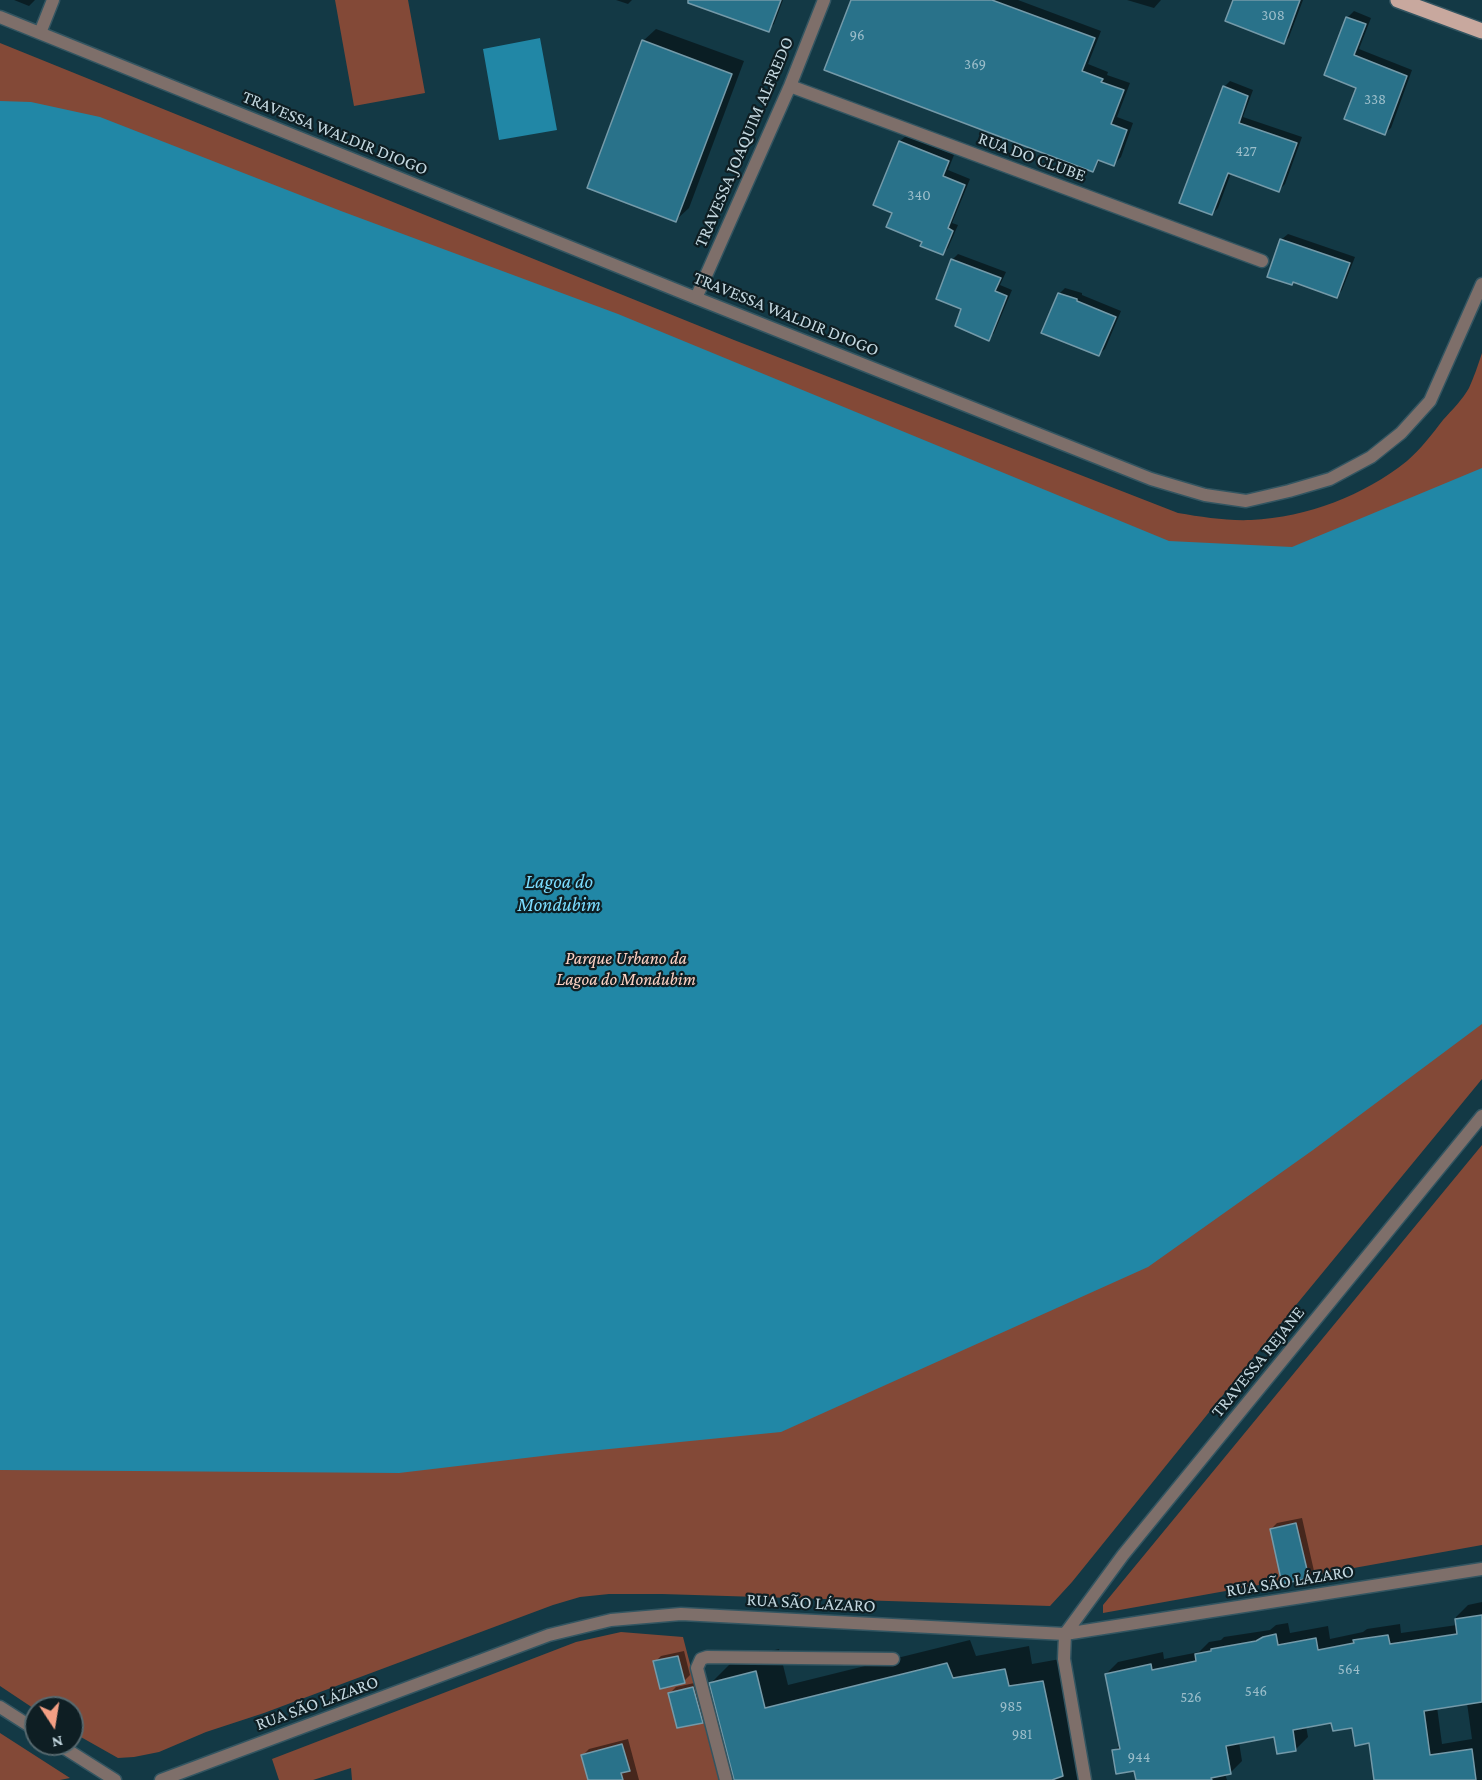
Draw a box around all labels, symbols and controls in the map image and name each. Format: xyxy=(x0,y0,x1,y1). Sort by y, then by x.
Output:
house number: 308 xyxy=(1261,6,1285,24)
house number: 96 xyxy=(849,26,865,44)
street label: TRAVESSA JOAQUIM ALFREDO xyxy=(690,33,798,251)
house number: 369 xyxy=(964,55,986,73)
street label: TRAVESSA WALDIR DIOGO xyxy=(239,86,431,180)
house number: 338 xyxy=(1364,90,1386,108)
street label: RUA DO CLUBE xyxy=(975,128,1089,186)
house number: 427 xyxy=(1235,142,1257,160)
house number: 340 xyxy=(907,186,931,204)
street label: TRAVESSA WALDIR DIOGO xyxy=(690,267,882,361)
water label: Lagoa do Mondubim xyxy=(517,870,601,917)
park label: Parque Urbano da Lagoa do Mondubim xyxy=(556,947,696,990)
street label: TRAVESSA REJANE xyxy=(1207,1302,1309,1422)
street label: RUA SÃO LÁZARO xyxy=(1224,1560,1356,1602)
street label: RUA SÃO LÁZARO xyxy=(746,1589,876,1617)
house number: 564 xyxy=(1338,1660,1360,1678)
street label: RUA SÃO LÁZARO xyxy=(253,1671,381,1735)
house number: 546 xyxy=(1245,1682,1267,1700)
house number: 526 xyxy=(1180,1688,1202,1706)
north arrow xyxy=(24,1696,84,1756)
house number: 985 xyxy=(1000,1697,1022,1715)
house number: 981 xyxy=(1012,1725,1032,1743)
text: N xyxy=(50,1733,65,1752)
house number: 944 xyxy=(1128,1748,1150,1766)

